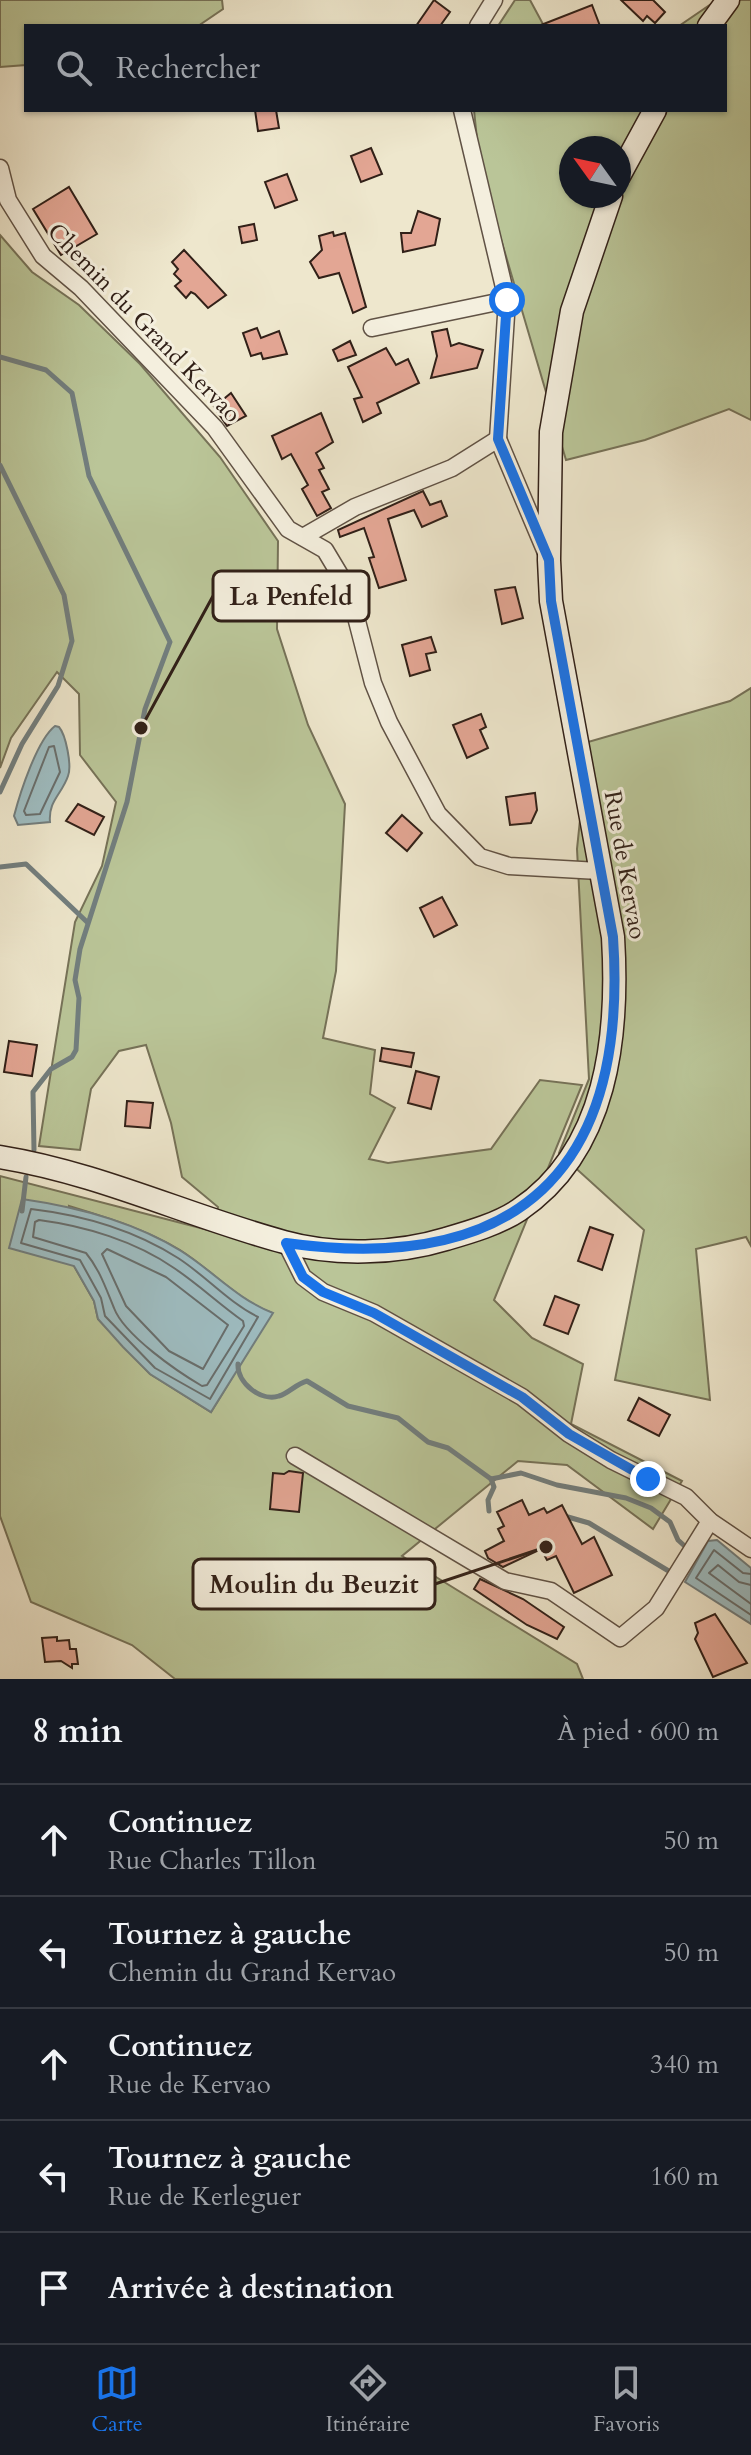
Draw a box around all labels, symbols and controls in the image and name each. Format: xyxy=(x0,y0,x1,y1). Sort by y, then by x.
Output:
search box xyxy=(24,24,727,112)
icon: search xyxy=(52,46,96,90)
text: Rechercher xyxy=(116,48,260,89)
north arrow xyxy=(559,136,631,208)
street label: Chemin du Grand Kervao xyxy=(40,216,248,430)
route start xyxy=(489,282,525,318)
callout: La Penfeld xyxy=(213,571,369,621)
text: La Penfeld xyxy=(229,579,353,614)
street label: Rue de Kervao xyxy=(596,788,654,942)
route end xyxy=(630,1461,666,1497)
callout: Moulin du Beuzit xyxy=(193,1559,435,1609)
text: Moulin du Beuzit xyxy=(209,1567,419,1602)
text: 8 min xyxy=(32,1708,123,1754)
text: À pied · 600 m xyxy=(557,1714,719,1749)
text: Continuez xyxy=(108,1802,252,1843)
icon: ahead xyxy=(32,1818,76,1862)
text: 50 m xyxy=(663,1823,719,1858)
text: Rue Charles Tillon xyxy=(108,1843,316,1878)
text: Tournez à gauche xyxy=(108,1914,352,1955)
icon: left xyxy=(32,1930,76,1974)
text: 50 m xyxy=(663,1935,719,1970)
text: Chemin du Grand Kervao xyxy=(108,1955,396,1990)
text: Continuez xyxy=(108,2026,252,2067)
icon: ahead xyxy=(32,2042,76,2086)
text: 340 m xyxy=(650,2047,719,2082)
text: Rue de Kervao xyxy=(108,2067,271,2102)
text: Tournez à gauche xyxy=(108,2138,352,2179)
icon: left xyxy=(32,2154,76,2198)
text: 160 m xyxy=(650,2159,719,2194)
text: Rue de Kerleguer xyxy=(108,2179,301,2214)
icon: arrive xyxy=(32,2266,76,2310)
text: Arrivée à destination xyxy=(108,2268,394,2309)
tab: Carte xyxy=(91,2361,143,2439)
tab: Itinéraire xyxy=(325,2361,410,2439)
tab: Favoris xyxy=(593,2361,660,2439)

